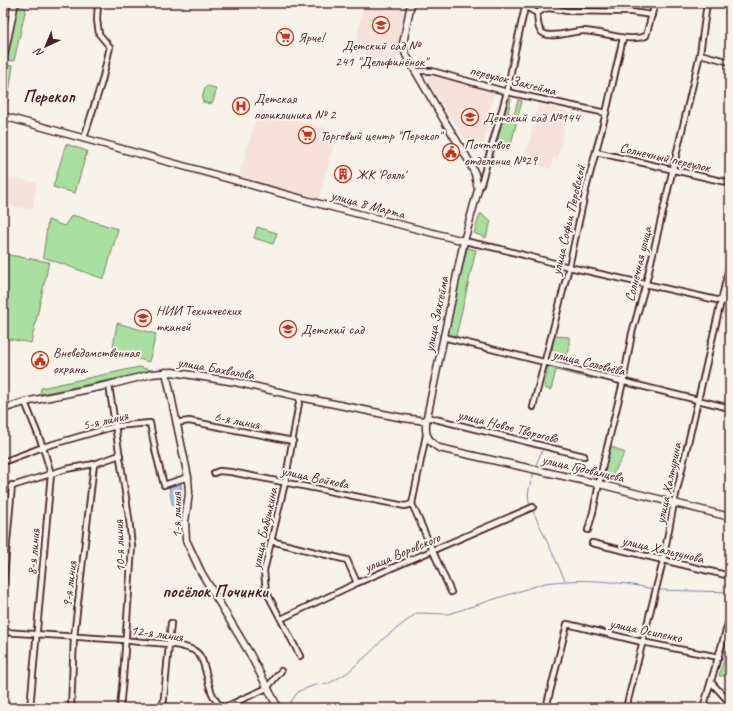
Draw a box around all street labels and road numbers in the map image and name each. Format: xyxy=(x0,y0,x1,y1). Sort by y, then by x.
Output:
street label: переулок Закгейма xyxy=(468,62,559,100)
street label: Солнечный переулок xyxy=(618,139,713,177)
street label: улица Софьи Перовской xyxy=(547,162,590,278)
street label: улица 8 Марта xyxy=(328,186,408,223)
street label: Солнечная улица xyxy=(621,224,656,303)
street label: улица Закгейма xyxy=(420,274,453,354)
street label: улица Соловьёва xyxy=(550,345,628,380)
street label: улица Бахвалова xyxy=(175,353,256,384)
street label: улица Новое Творогово xyxy=(455,406,561,447)
street label: 5-я линия xyxy=(81,407,130,434)
street label: 6-я линия xyxy=(213,408,262,433)
street label: улица Халтурина xyxy=(651,440,686,526)
street label: улица Гудованцева xyxy=(539,451,627,486)
street label: улица Войкова xyxy=(279,462,351,493)
street label: улица Бабушкина xyxy=(247,485,282,571)
street label: 1-я линия xyxy=(168,491,185,538)
street label: 10-я линия xyxy=(110,519,129,573)
street label: 8-я линия xyxy=(23,527,44,576)
street label: улица Воровского xyxy=(361,528,444,576)
street label: улица Хальзунова xyxy=(619,532,706,567)
street label: 9-я линия xyxy=(58,559,81,608)
street label: улица Осипенко xyxy=(607,614,685,647)
street label: 12-я линия xyxy=(130,621,185,646)

